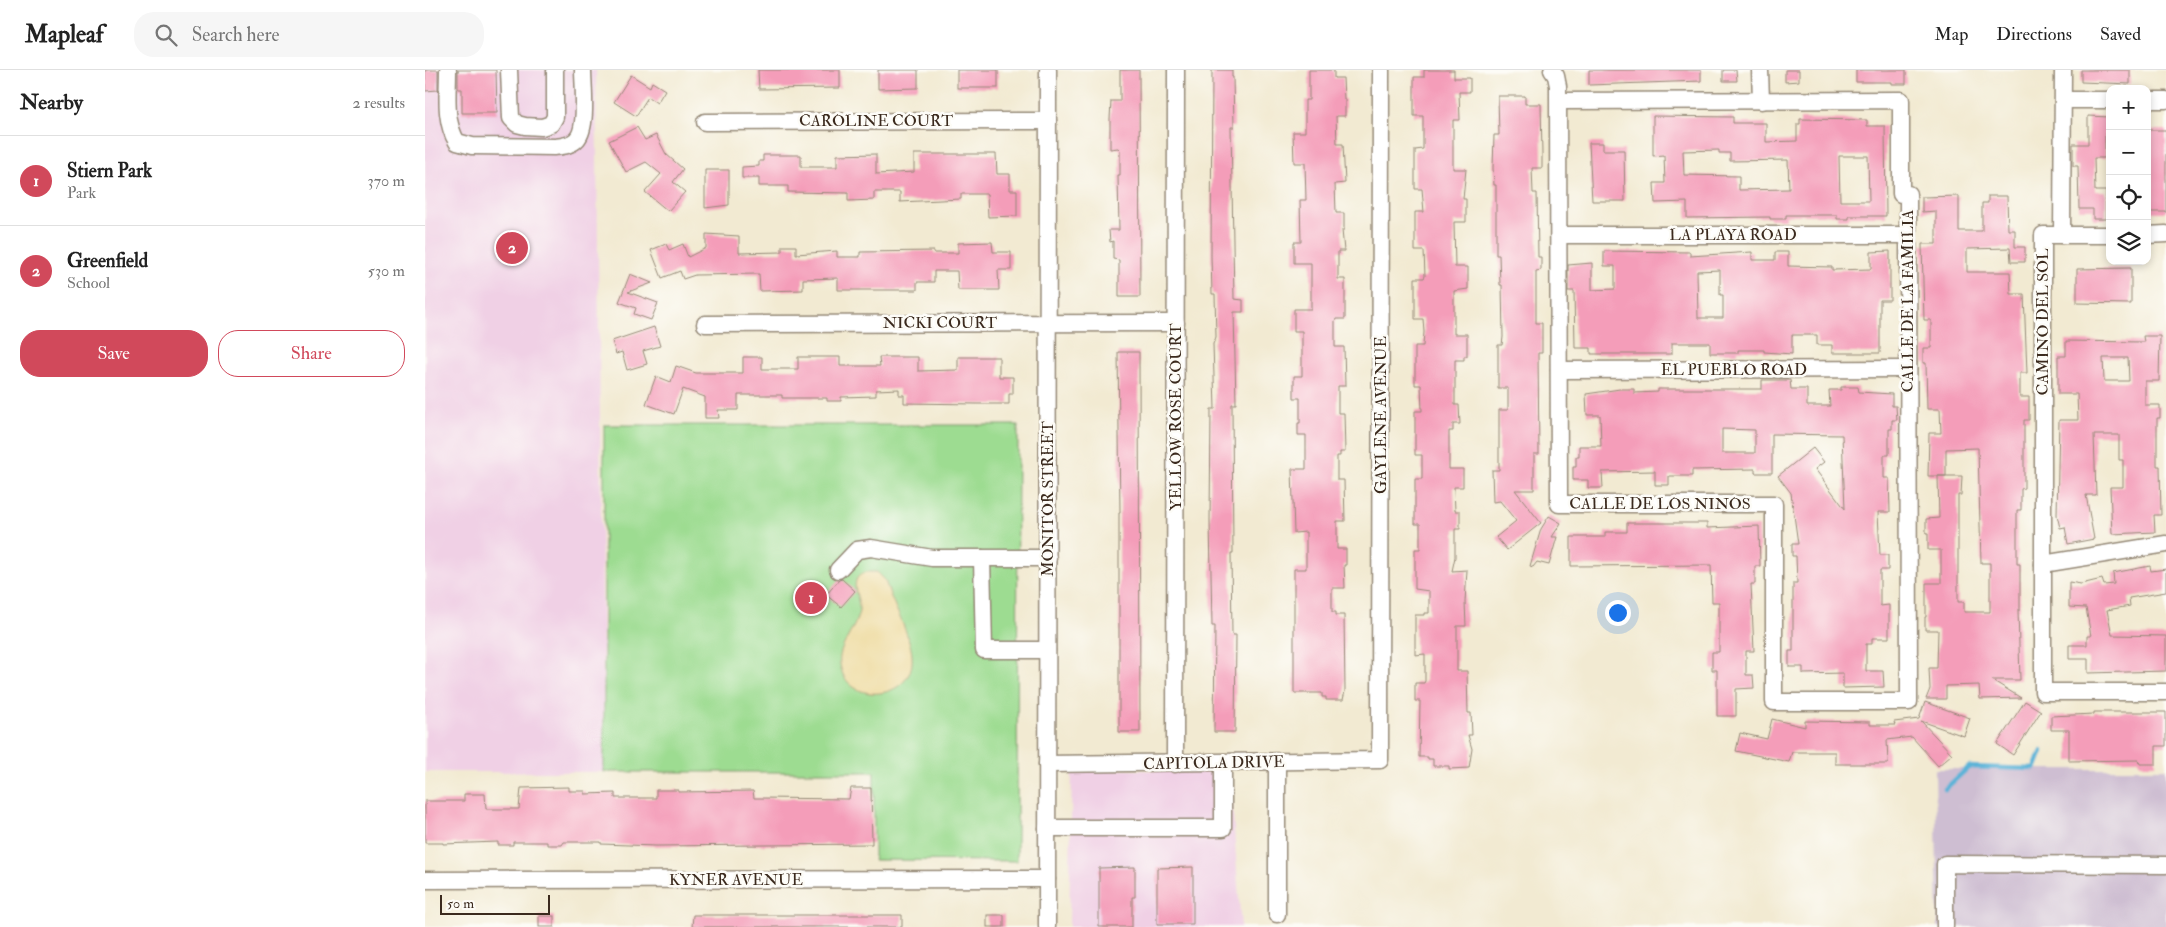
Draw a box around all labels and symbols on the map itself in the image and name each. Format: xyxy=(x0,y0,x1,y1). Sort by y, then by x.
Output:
street label: CAROLINE COURT xyxy=(799,111,953,131)
street label: CALLE DE LA FAMILIA xyxy=(1898,210,1918,393)
street label: LA PLAYA ROAD xyxy=(1669,225,1797,245)
pin: 2 xyxy=(496,229,528,267)
street label: CAMINO DEL SOL xyxy=(2033,248,2053,396)
street label: NICKI COURT xyxy=(883,313,997,333)
street label: YELLOW ROSE COURT xyxy=(1166,323,1186,511)
street label: GAYLENE AVENUE xyxy=(1371,336,1391,494)
street label: EL PUEBLO ROAD xyxy=(1661,360,1807,380)
street label: MONITOR STREET xyxy=(1038,421,1058,577)
street label: CALLE DE LOS NINOS xyxy=(1569,494,1751,514)
pin: 1 xyxy=(795,579,827,617)
your location xyxy=(1605,600,1631,626)
street label: CAPITOLA DRIVE xyxy=(1143,752,1285,774)
street label: KYNER AVENUE xyxy=(669,870,803,890)
scale bar xyxy=(440,892,550,915)

